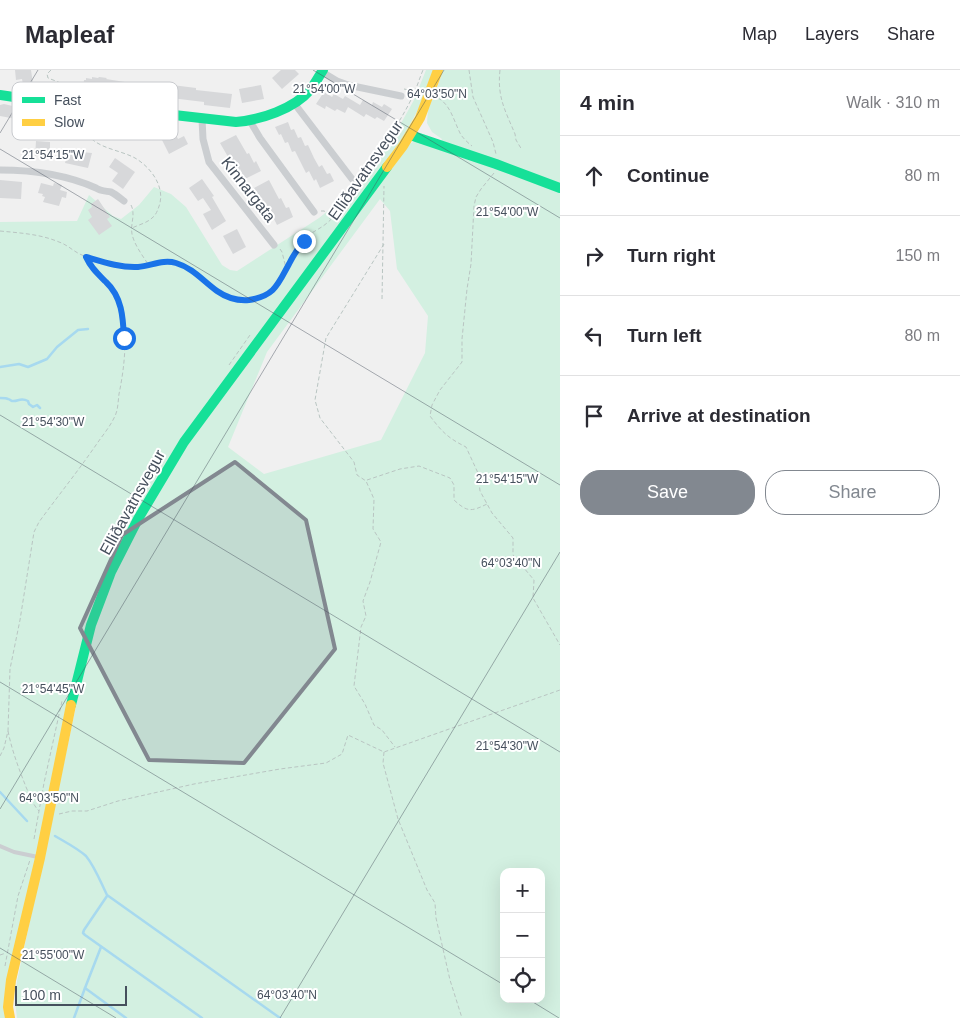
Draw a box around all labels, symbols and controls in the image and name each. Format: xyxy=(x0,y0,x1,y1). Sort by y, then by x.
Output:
text: Mapleaf xyxy=(25,21,114,48)
text: Map xyxy=(742,24,777,44)
text: Layers xyxy=(805,24,859,44)
text: Share xyxy=(887,24,935,44)
legend xyxy=(12,82,178,140)
text: 21°54'00"W xyxy=(293,82,356,96)
text: 64°03'50"N xyxy=(407,87,467,101)
text: 4 min xyxy=(580,91,635,114)
text: Fast xyxy=(54,92,81,108)
text: Walk · 310 m xyxy=(846,94,940,111)
text: Slow xyxy=(54,114,85,130)
street label: Elliðavatnsvegur xyxy=(325,117,406,223)
text: 21°54'15"W xyxy=(22,148,85,162)
street label: Kinnargata xyxy=(218,154,279,225)
icon: ahead xyxy=(580,162,608,190)
text: Continue xyxy=(627,165,709,186)
text: 80 m xyxy=(904,167,940,184)
text: 21°54'00"W xyxy=(476,205,539,219)
route end xyxy=(293,230,316,253)
icon: right xyxy=(580,242,608,270)
text: Turn right xyxy=(627,245,715,266)
text: 150 m xyxy=(896,247,940,264)
icon: left xyxy=(580,322,608,350)
text: Turn left xyxy=(627,325,702,346)
route start xyxy=(113,327,136,350)
text: 80 m xyxy=(904,327,940,344)
icon: arrive xyxy=(580,402,608,430)
text: Arrive at destination xyxy=(627,405,811,426)
text: 21°54'30"W xyxy=(22,415,85,429)
street label: Elliðavatnsvegur xyxy=(97,446,169,558)
button: Save xyxy=(580,470,755,515)
button: Share xyxy=(765,470,940,515)
text: 21°54'15"W xyxy=(476,472,539,486)
text: 64°03'40"N xyxy=(481,556,541,570)
text: 21°54'45"W xyxy=(22,682,85,696)
text: 21°54'30"W xyxy=(476,739,539,753)
text: 64°03'50"N xyxy=(19,791,79,805)
map controls xyxy=(500,868,545,1003)
button: + xyxy=(500,868,545,913)
button: − xyxy=(500,913,545,958)
text: 21°55'00"W xyxy=(22,948,85,962)
button: locate xyxy=(500,958,545,1003)
scale bar xyxy=(15,983,128,1006)
text: 100 m xyxy=(22,987,61,1003)
text: 64°03'40"N xyxy=(257,988,317,1002)

